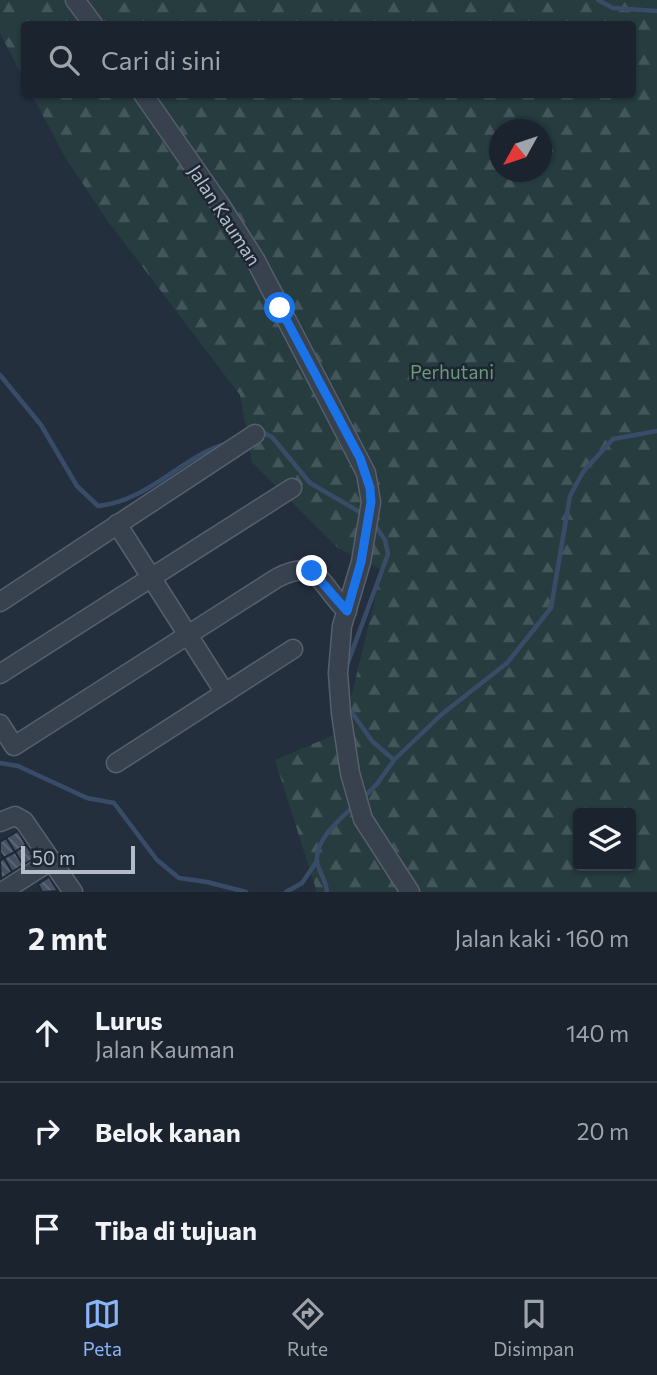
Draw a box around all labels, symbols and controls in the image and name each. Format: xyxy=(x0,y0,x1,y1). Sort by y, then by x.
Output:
search box xyxy=(21,21,636,98)
icon: search xyxy=(45,41,83,79)
text: Cari di sini xyxy=(101,44,221,75)
north arrow xyxy=(489,119,552,182)
street label: Jalan Kauman xyxy=(184,160,266,270)
route start xyxy=(264,292,295,323)
park label: Perhutani xyxy=(410,360,494,383)
route end xyxy=(296,555,327,586)
map controls xyxy=(573,808,636,871)
button: layers xyxy=(573,808,636,871)
scale bar xyxy=(21,843,135,875)
text: 50 m xyxy=(32,846,76,869)
text: 2 mnt xyxy=(28,919,107,956)
text: Jalan kaki · 160 m xyxy=(454,924,629,952)
text: Lurus xyxy=(95,1004,163,1035)
icon: ahead xyxy=(28,1014,66,1052)
text: 140 m xyxy=(566,1019,629,1047)
text: Jalan Kauman xyxy=(95,1035,235,1063)
icon: right xyxy=(28,1112,66,1150)
text: Belok kanan xyxy=(95,1116,241,1147)
text: 20 m xyxy=(577,1117,629,1145)
icon: arrive xyxy=(28,1210,66,1248)
text: Tiba di tujuan xyxy=(95,1214,257,1245)
tab: Peta xyxy=(83,1295,122,1360)
tab: Rute xyxy=(287,1295,328,1360)
tab: Disimpan xyxy=(493,1295,574,1360)

